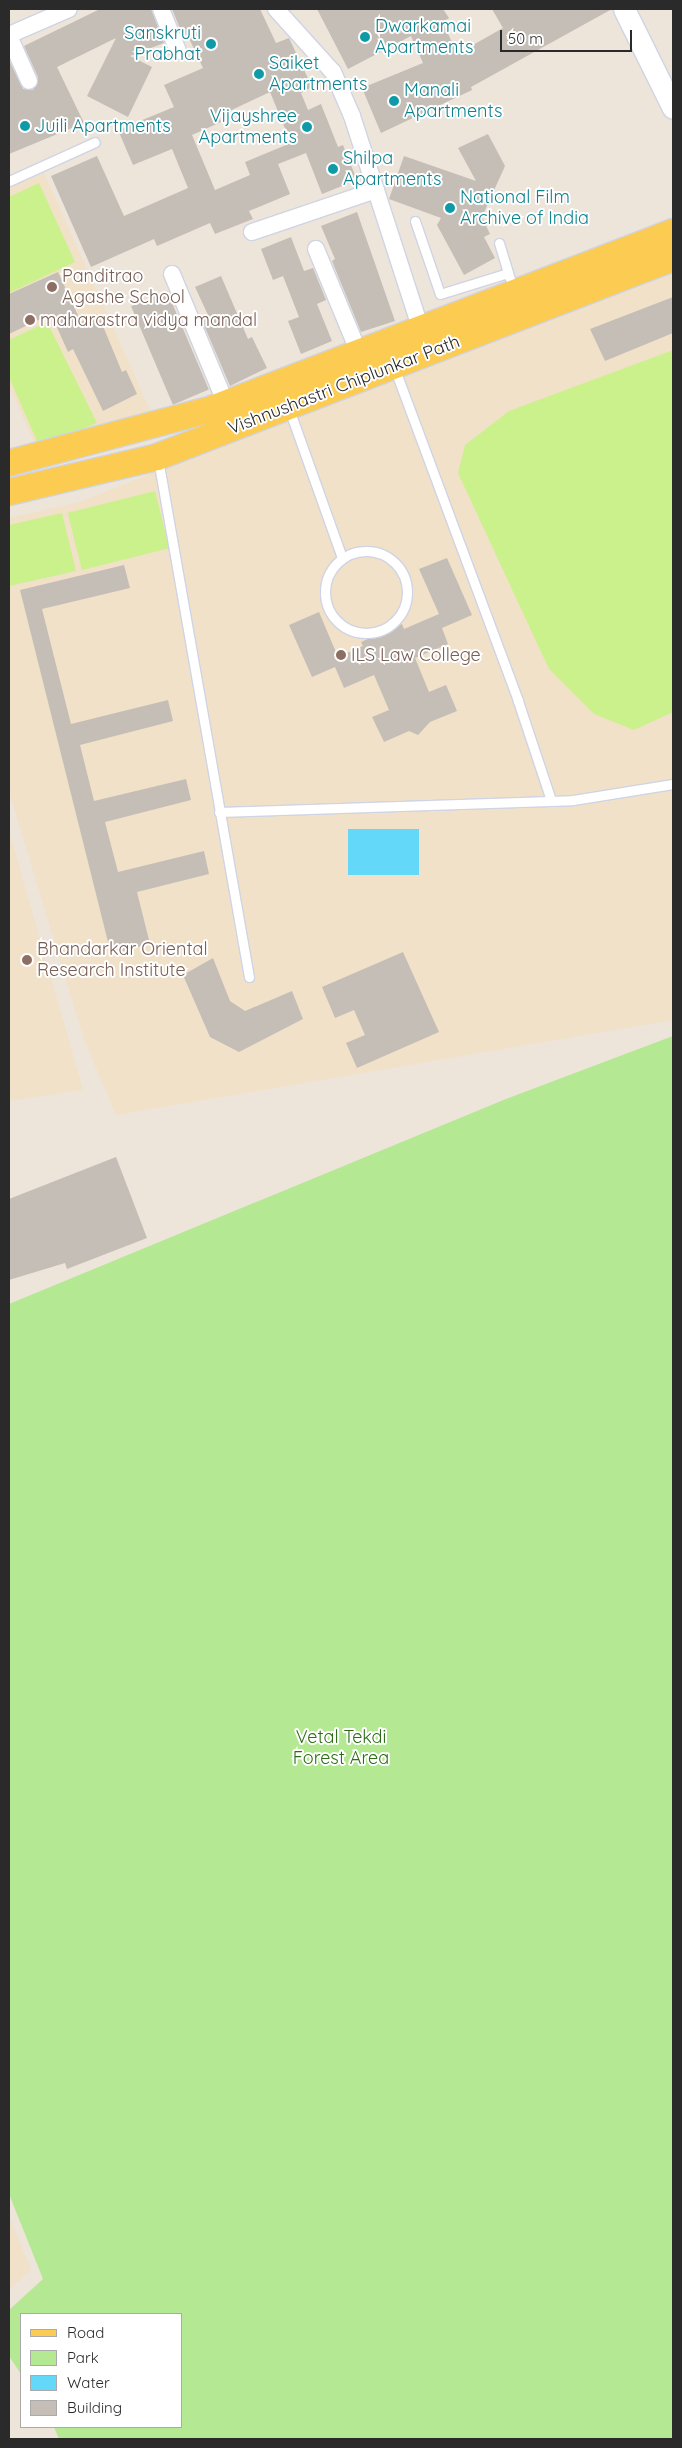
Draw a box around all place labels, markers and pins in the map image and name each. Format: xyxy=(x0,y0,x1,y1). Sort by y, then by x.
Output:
place label: Dwarkamai Apartments xyxy=(375,16,473,58)
place label: Sanskruti Prabhat xyxy=(124,23,201,66)
marker: Dwarkamai Apartments xyxy=(359,31,371,43)
marker: Sanskruti Prabhat xyxy=(205,38,217,50)
place label: Saiket Apartments xyxy=(269,53,367,96)
marker: Saiket Apartments xyxy=(253,68,265,80)
place label: Manali Apartments xyxy=(404,80,502,122)
marker: Manali Apartments xyxy=(388,95,400,107)
place label: Vijayshree Apartments xyxy=(199,106,297,148)
place label: Juili Apartments xyxy=(35,115,171,137)
marker: Juili Apartments xyxy=(19,120,31,132)
marker: Vijayshree Apartments xyxy=(301,121,313,133)
place label: Shilpa Apartments xyxy=(343,148,441,190)
marker: Shilpa Apartments xyxy=(327,163,339,175)
place label: National Film Archive of India xyxy=(460,187,589,230)
marker: National Film Archive of India xyxy=(444,202,456,214)
place label: Panditrao Agashe School xyxy=(62,266,185,308)
marker: Panditrao Agashe School xyxy=(46,281,58,293)
place label: maharastra vidya mandal xyxy=(40,309,257,331)
marker: maharastra vidya mandal xyxy=(24,314,36,326)
place label: ILS Law College xyxy=(351,644,481,666)
marker: ILS Law College xyxy=(335,649,347,661)
place label: Bhandarkar Oriental Research Institute xyxy=(37,939,208,982)
marker: Bhandarkar Oriental Research Institute xyxy=(21,954,33,966)

